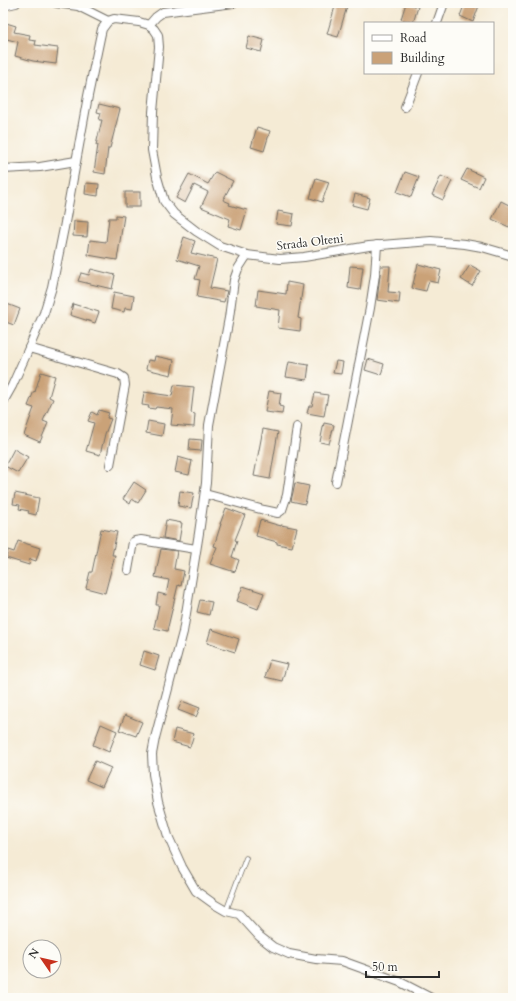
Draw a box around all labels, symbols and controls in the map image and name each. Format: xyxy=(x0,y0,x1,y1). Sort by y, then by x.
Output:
legend xyxy=(364,22,494,74)
text: Road xyxy=(400,30,427,46)
text: Building xyxy=(400,50,445,66)
street label: Strada Olteni xyxy=(276,230,345,254)
north arrow xyxy=(22,939,62,979)
text: N xyxy=(25,945,43,962)
scale bar xyxy=(366,953,439,979)
text: 50 m xyxy=(372,959,399,975)

